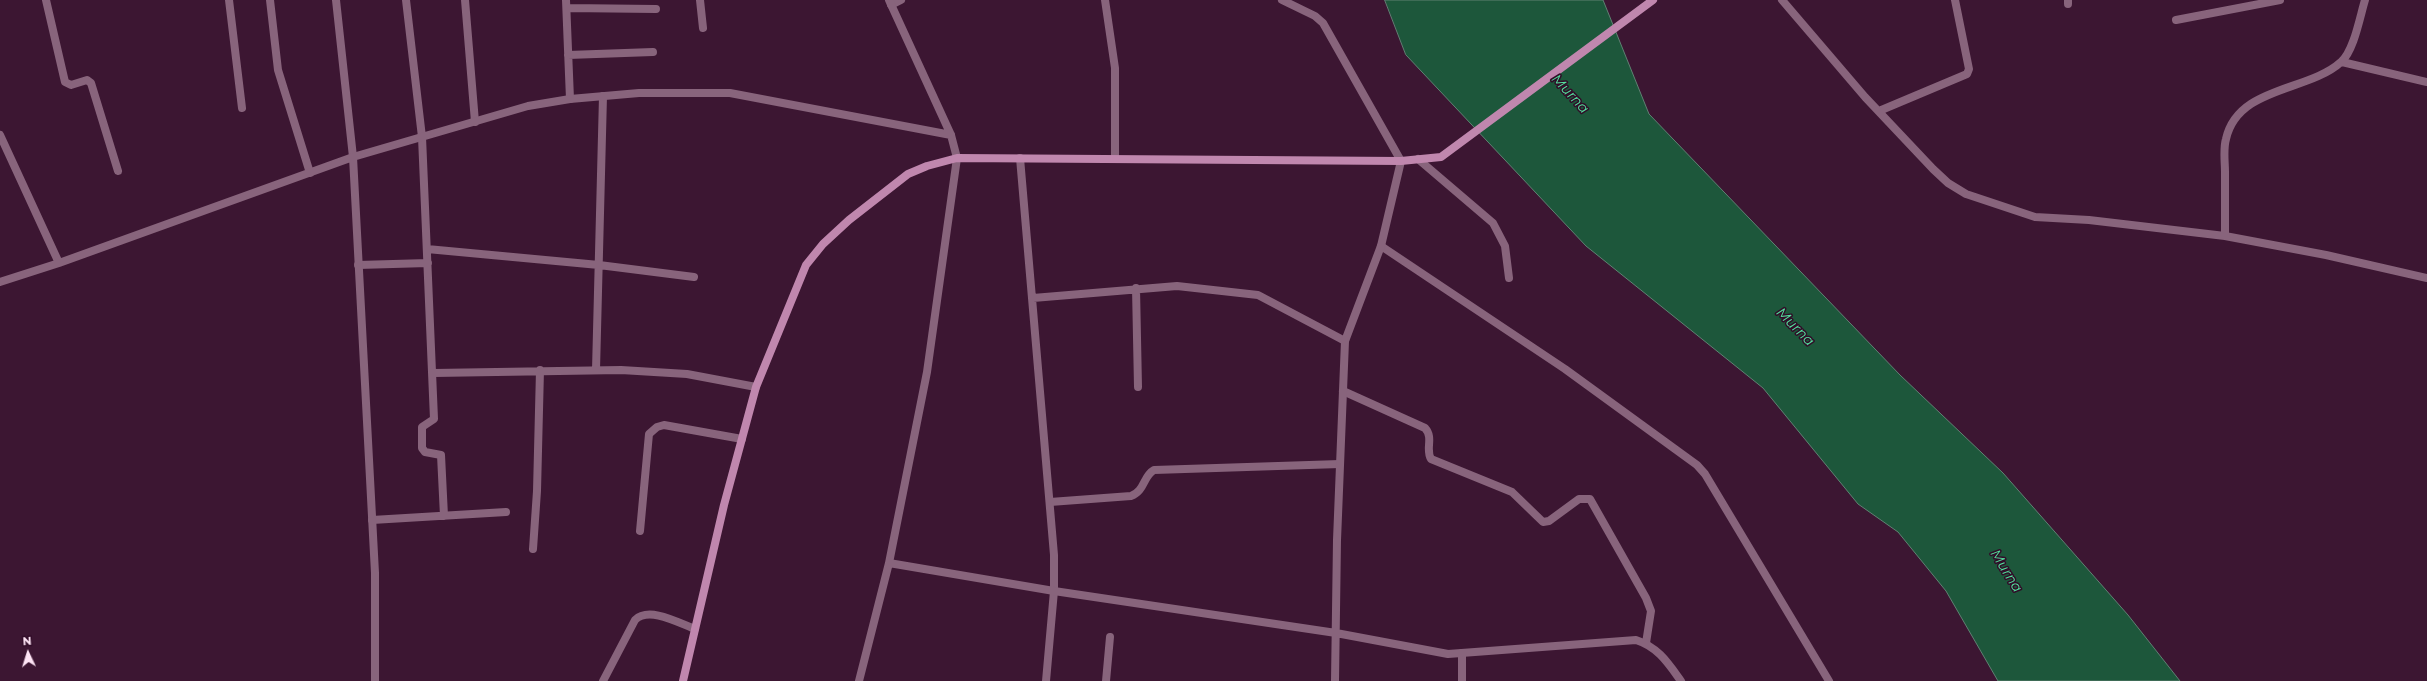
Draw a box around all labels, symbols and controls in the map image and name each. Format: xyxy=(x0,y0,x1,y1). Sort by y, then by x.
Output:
water label: Murna xyxy=(1548,71,1592,117)
water label: Murna xyxy=(1772,304,1818,350)
water label: Murna xyxy=(1986,547,2026,595)
north arrow xyxy=(8,633,48,673)
text: N xyxy=(22,634,32,648)

